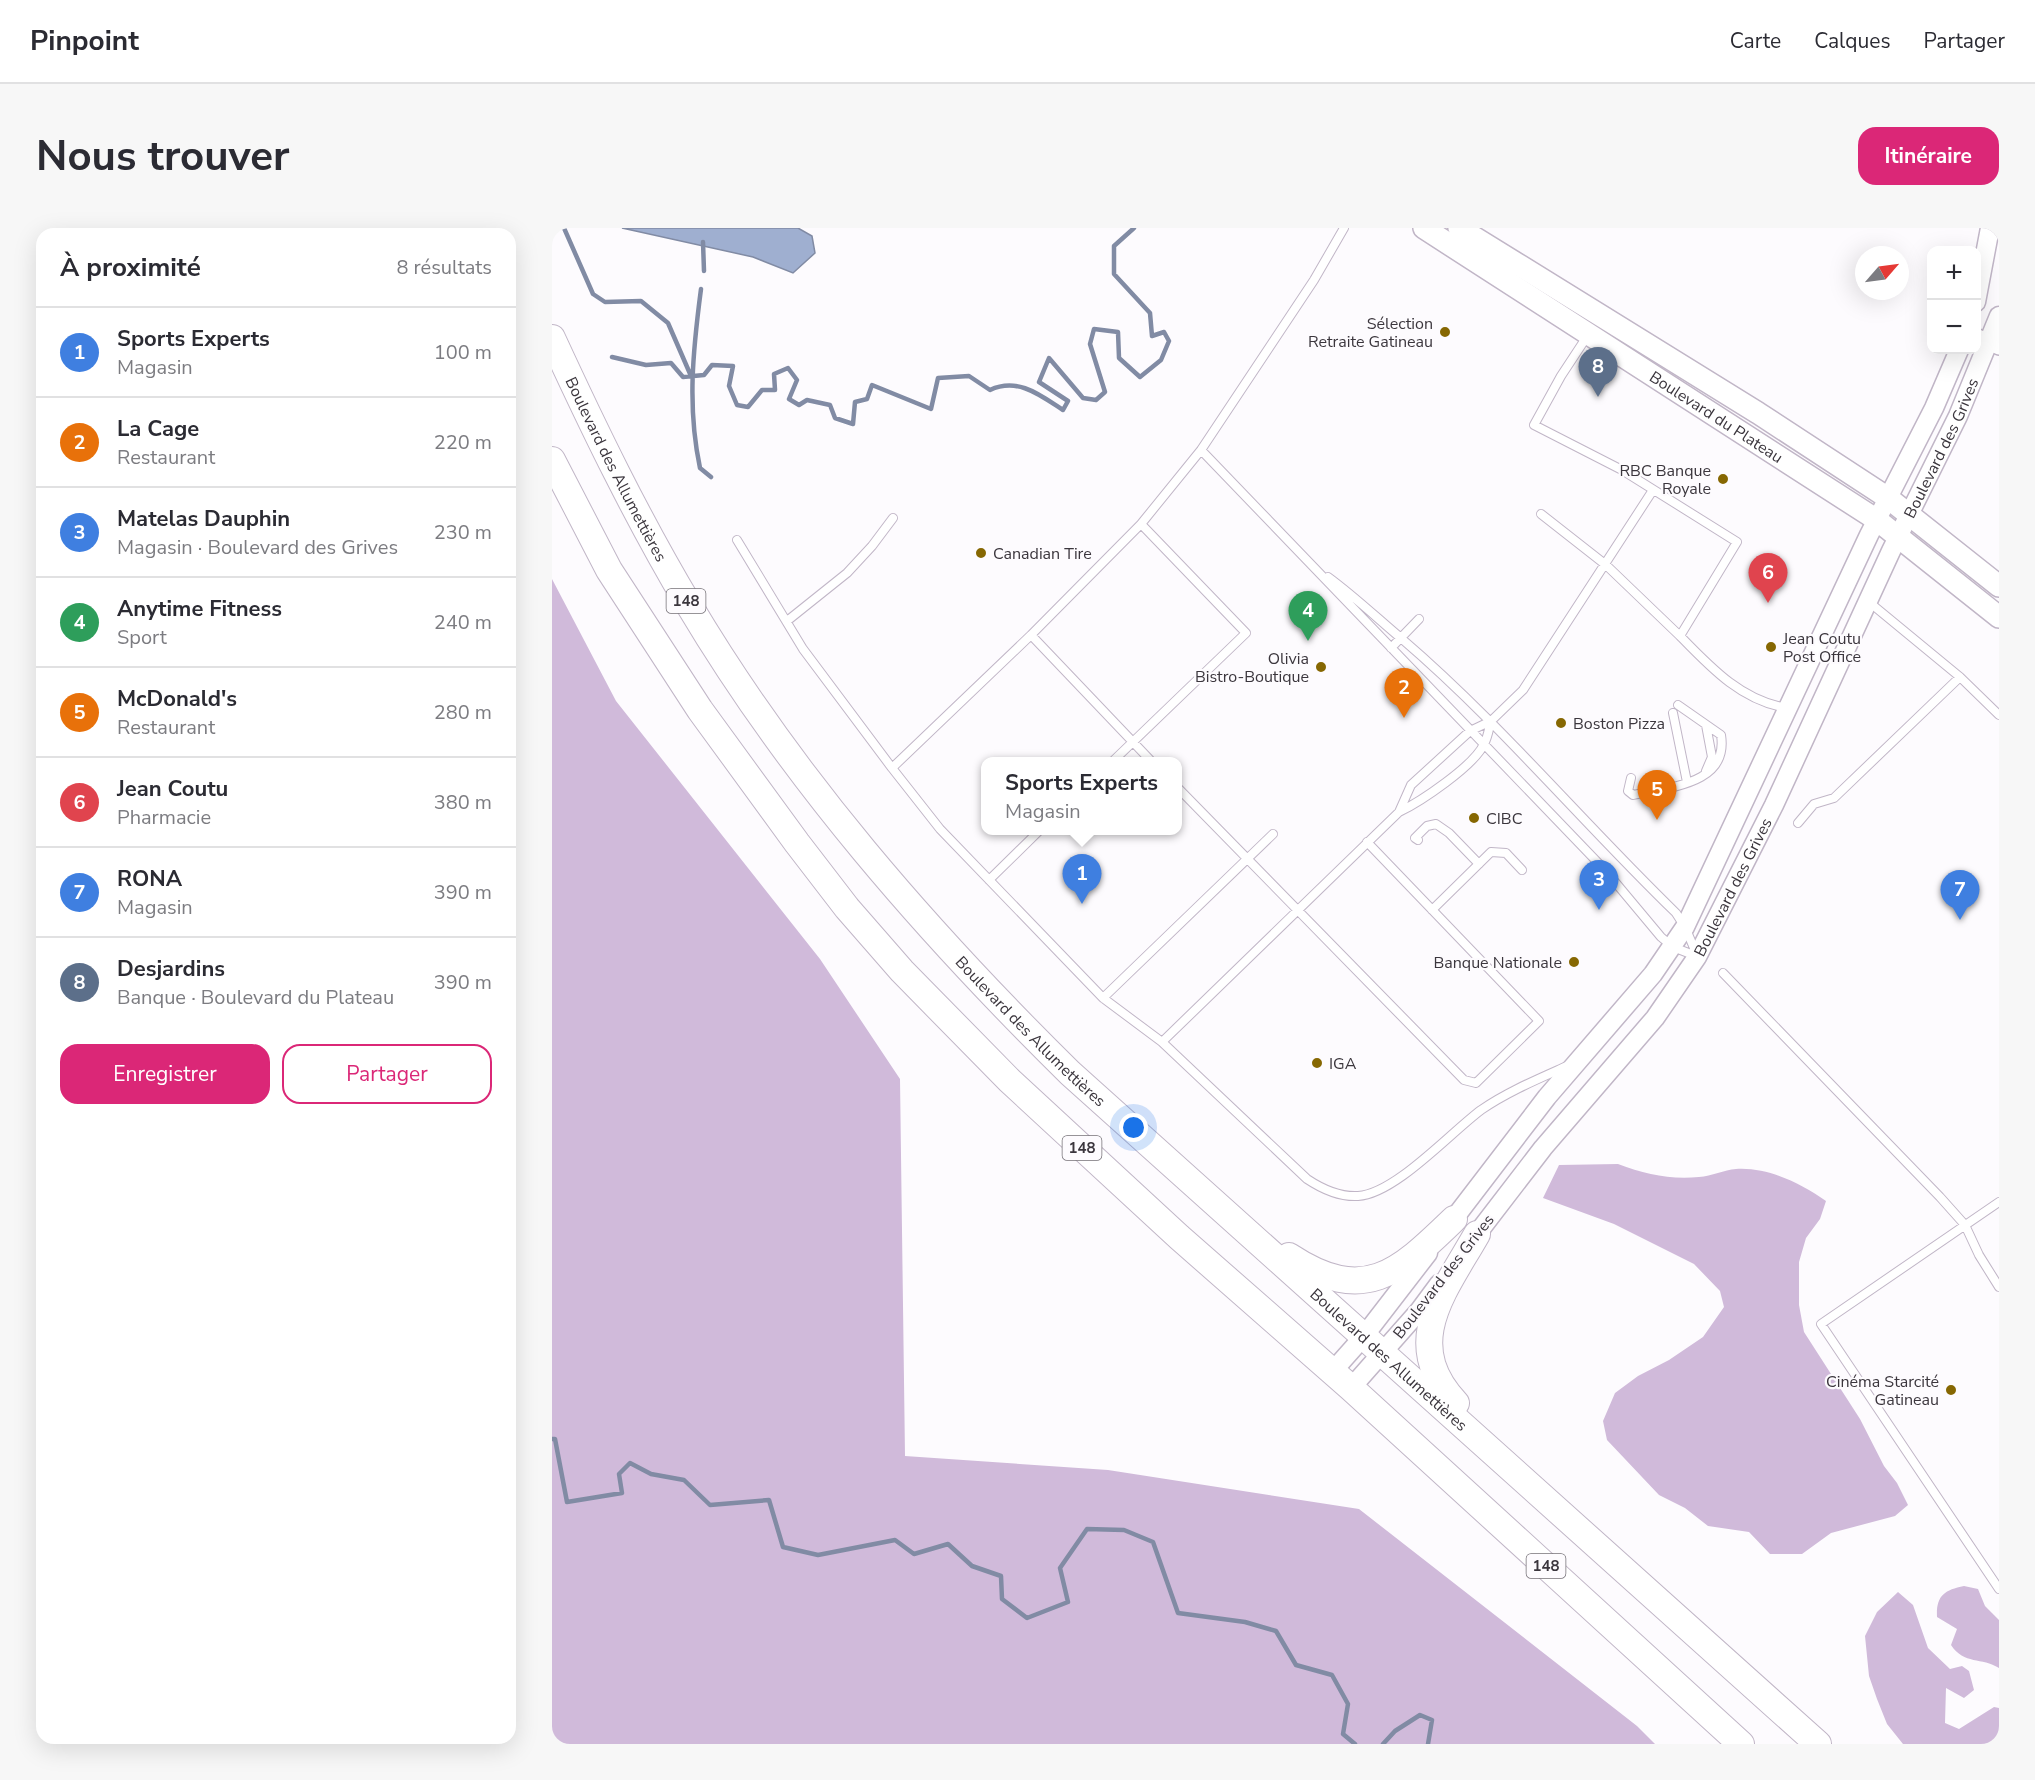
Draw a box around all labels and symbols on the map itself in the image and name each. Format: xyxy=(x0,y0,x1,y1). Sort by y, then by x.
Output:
north arrow xyxy=(1855,246,1909,300)
place label: Sélection Retraite Gatineau xyxy=(1308,313,1433,353)
marker: Sélection Retraite Gatineau xyxy=(1438,325,1452,339)
pin: 8 xyxy=(1578,348,1618,397)
street label: Boulevard du Plateau xyxy=(1645,366,1787,469)
street label: Boulevard des Allumettières xyxy=(560,373,672,566)
street label: Boulevard des Grives xyxy=(1899,375,1984,522)
place label: RBC Banque Royale xyxy=(1619,460,1711,500)
marker: RBC Banque Royale xyxy=(1716,472,1730,486)
place label: Canadian Tire xyxy=(993,543,1092,565)
marker: Canadian Tire xyxy=(974,546,988,560)
pin: 6 xyxy=(1748,554,1788,603)
road number: 148 xyxy=(666,589,706,613)
pin: 4 xyxy=(1288,592,1328,641)
place label: Jean Coutu Post Office xyxy=(1782,628,1861,668)
marker: Jean Coutu Post Office xyxy=(1764,640,1778,654)
place label: Olivia Bistro-Boutique xyxy=(1195,648,1309,688)
marker: Olivia Bistro-Boutique xyxy=(1314,660,1328,674)
pin: 2 xyxy=(1384,668,1424,718)
place label: Boston Pizza xyxy=(1573,713,1665,735)
marker: Boston Pizza xyxy=(1554,716,1568,730)
pin: 5 xyxy=(1638,770,1676,820)
place label: CIBC xyxy=(1486,808,1523,830)
marker: CIBC xyxy=(1467,811,1481,825)
street label: Boulevard des Grives xyxy=(1689,814,1778,960)
pin: 1 xyxy=(1062,854,1102,904)
pin: 3 xyxy=(1580,860,1618,910)
pin: 7 xyxy=(1940,870,1980,920)
street label: Boulevard des Allumettières xyxy=(950,952,1110,1112)
place label: Banque Nationale xyxy=(1433,952,1562,974)
marker: Banque Nationale xyxy=(1567,955,1581,969)
place label: IGA xyxy=(1329,1053,1357,1075)
marker: IGA xyxy=(1310,1056,1324,1070)
your location xyxy=(1119,1113,1148,1142)
road number: 148 xyxy=(1062,1136,1102,1160)
street label: Boulevard des Grives xyxy=(1388,1210,1499,1343)
street label: Boulevard des Allumettières xyxy=(1305,1283,1472,1436)
place label: Cinéma Starcité Gatineau xyxy=(1826,1371,1939,1411)
marker: Cinéma Starcité Gatineau xyxy=(1944,1383,1958,1397)
road number: 148 xyxy=(1526,1554,1566,1578)

